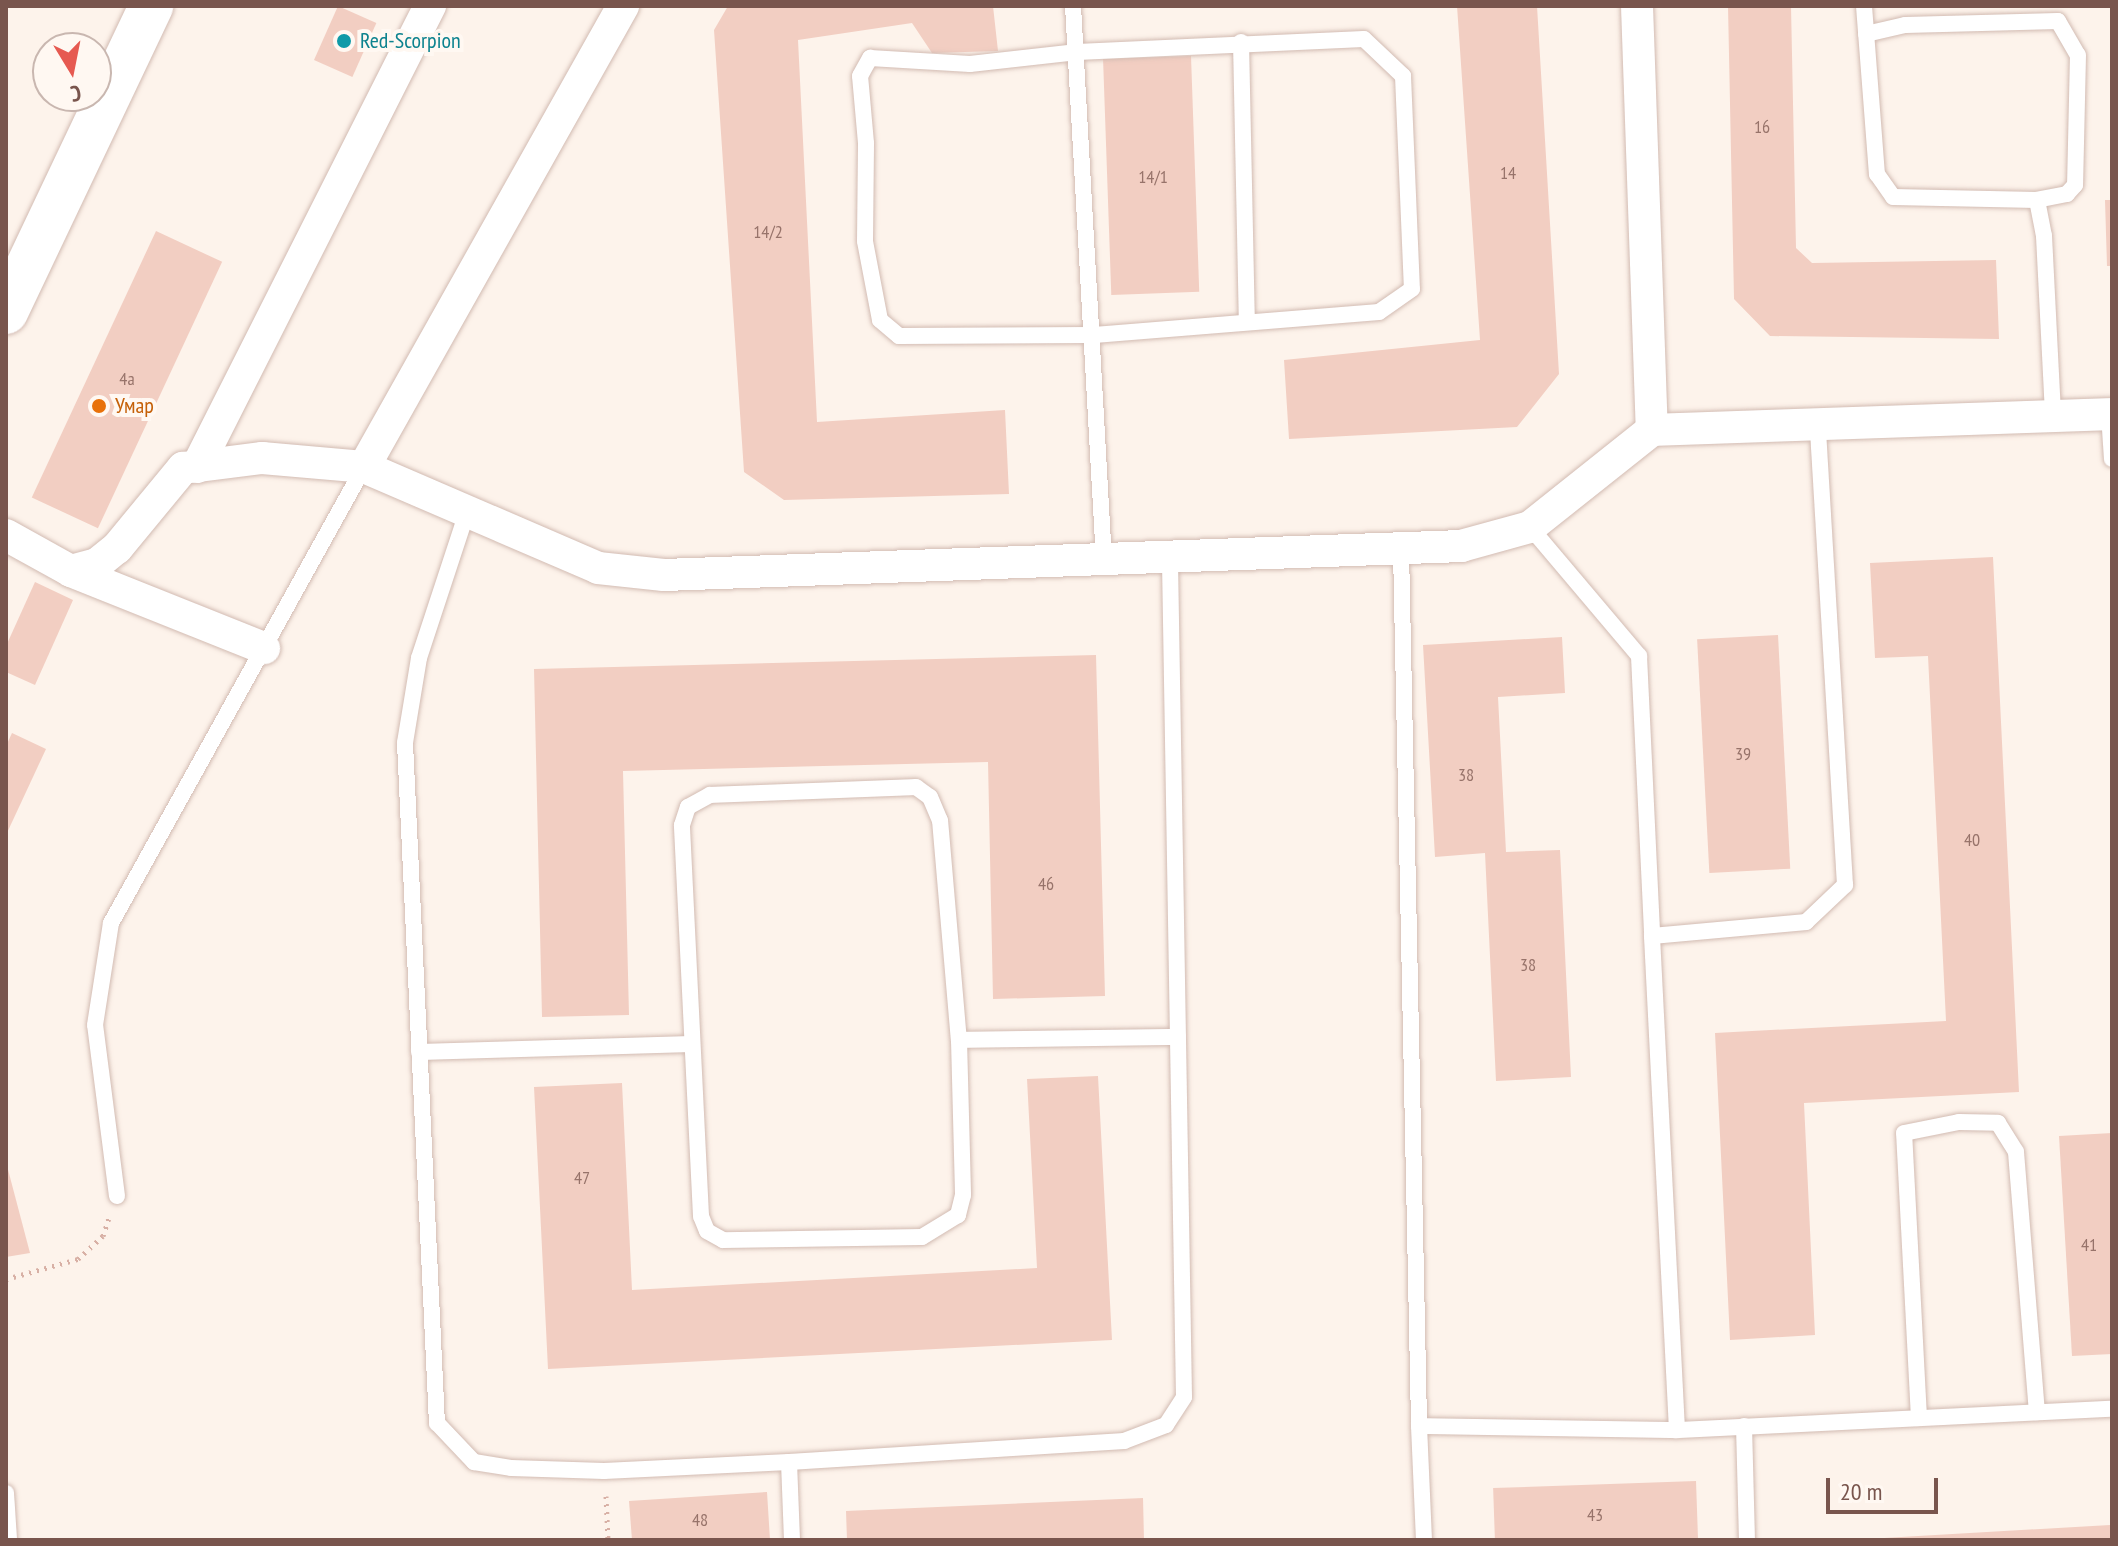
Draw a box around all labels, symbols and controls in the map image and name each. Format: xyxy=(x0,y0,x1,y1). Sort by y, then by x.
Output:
place label: Red-Scorpion xyxy=(360,28,461,54)
north arrow xyxy=(32,32,112,112)
marker: Red-Scorpion xyxy=(335,32,353,50)
text: С xyxy=(68,79,83,108)
house number: 16 xyxy=(1754,116,1770,138)
house number: 14 xyxy=(1500,162,1516,184)
house number: 14/1 xyxy=(1138,166,1168,188)
house number: 14/2 xyxy=(753,221,783,243)
house number: 4а xyxy=(119,368,135,390)
place label: Умар xyxy=(115,393,154,419)
marker: Умар xyxy=(90,397,108,415)
house number: 39 xyxy=(1735,743,1751,765)
house number: 38 xyxy=(1458,764,1474,786)
house number: 40 xyxy=(1964,829,1980,851)
house number: 46 xyxy=(1038,873,1054,895)
house number: 38 xyxy=(1520,954,1536,976)
house number: 47 xyxy=(574,1167,590,1189)
house number: 41 xyxy=(2081,1234,2097,1256)
scale bar xyxy=(1830,1462,1942,1512)
text: 20 m xyxy=(1840,1476,1882,1507)
house number: 43 xyxy=(1587,1504,1603,1526)
house number: 48 xyxy=(692,1509,708,1531)

